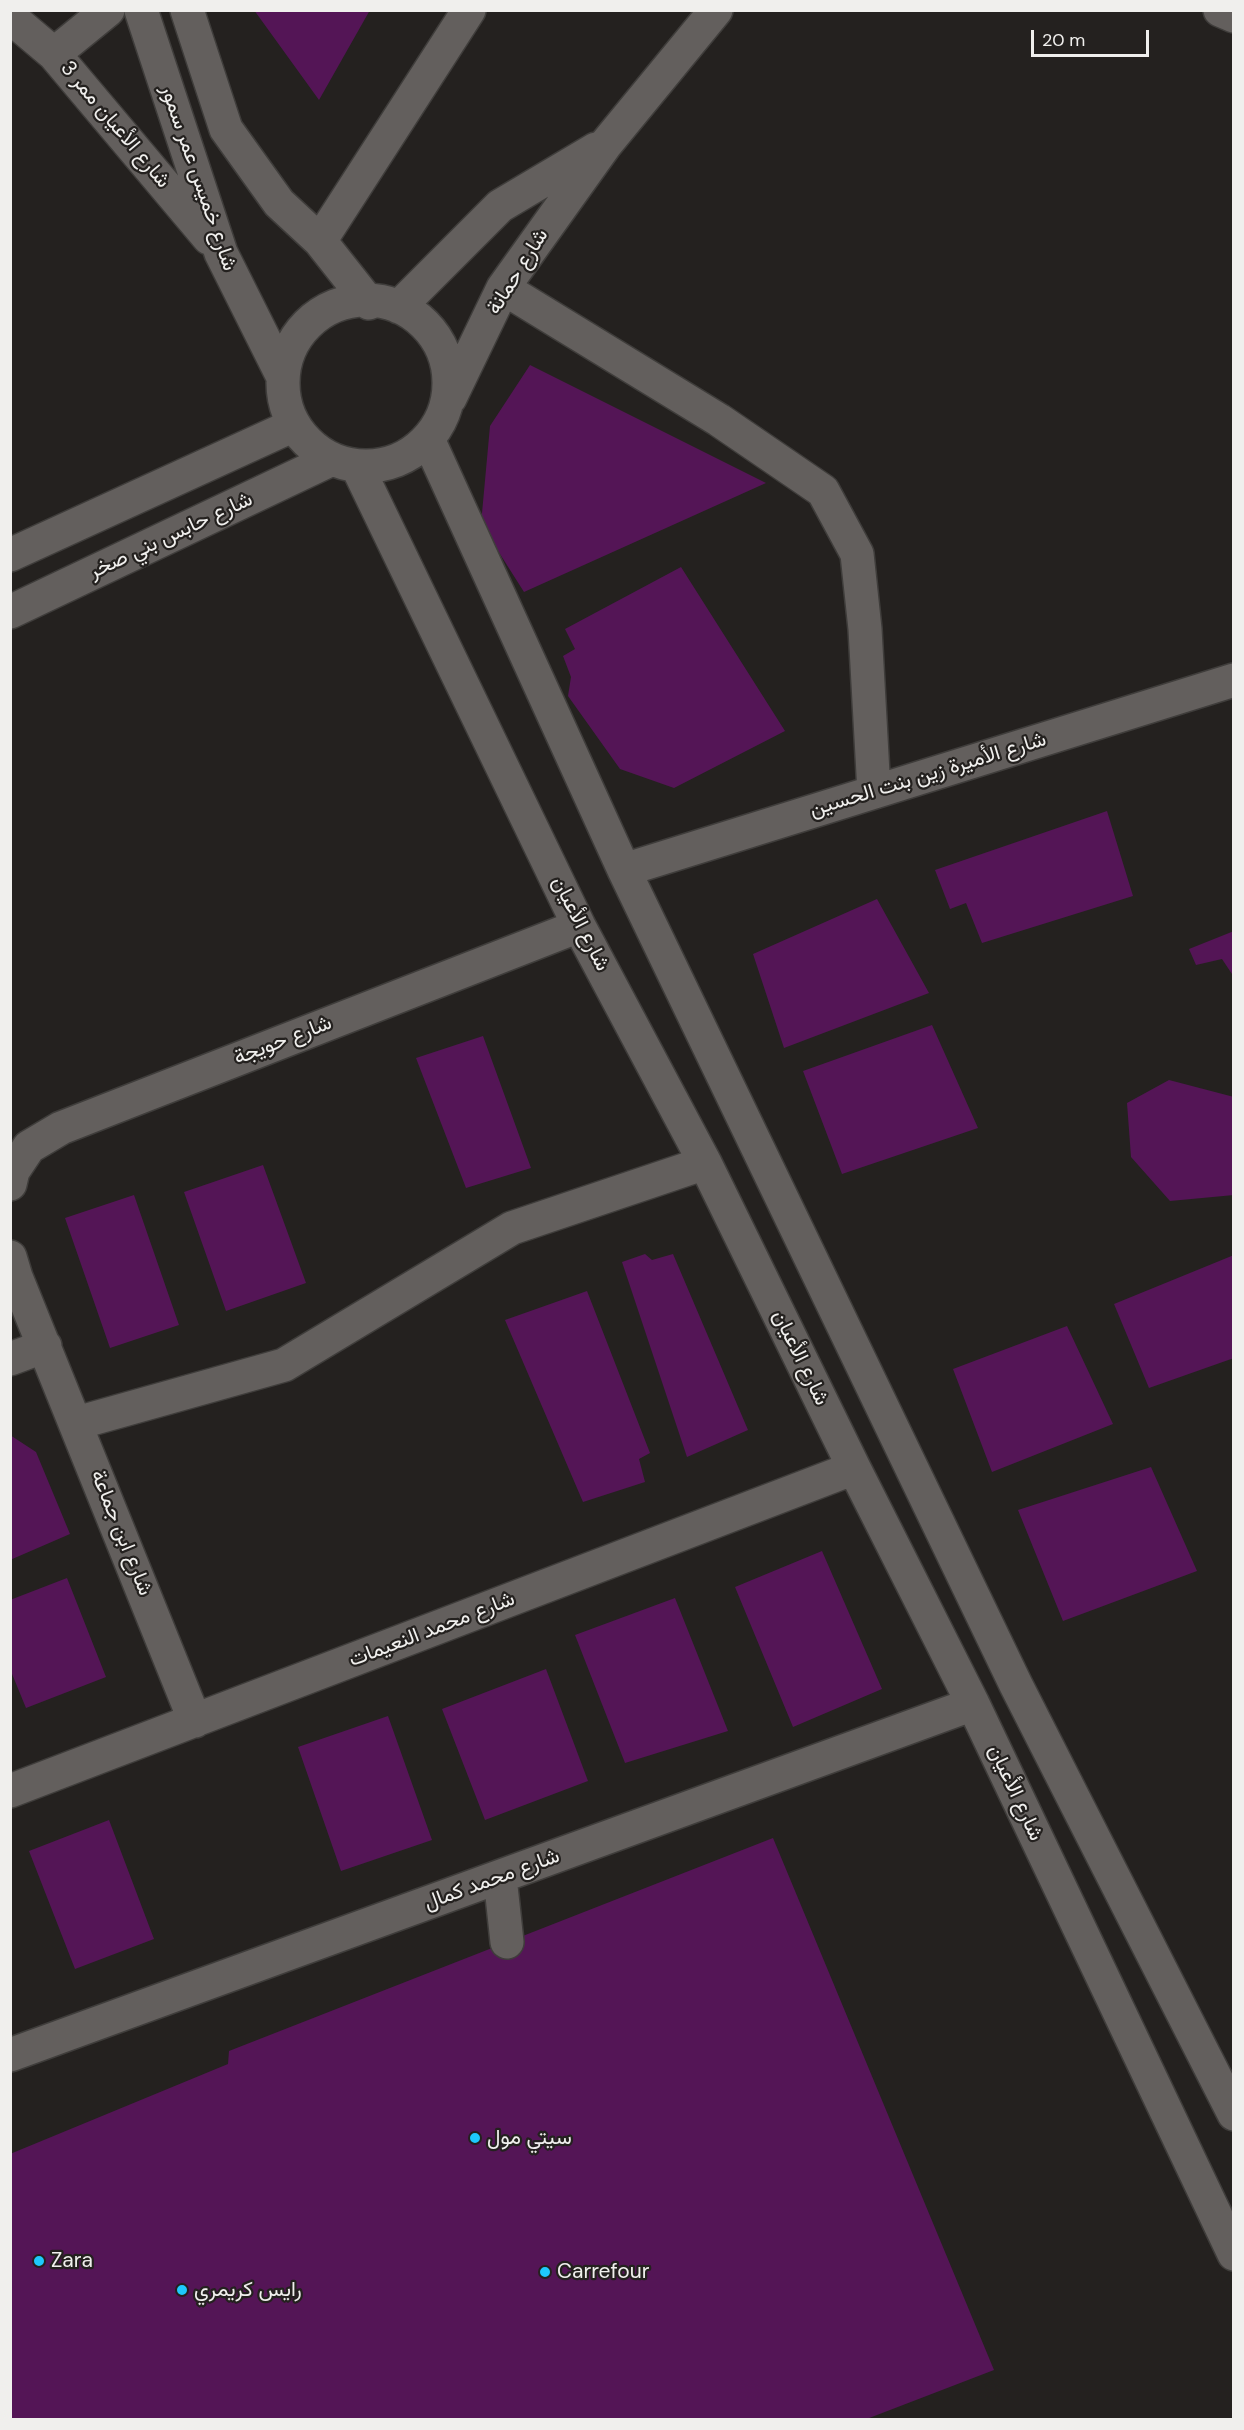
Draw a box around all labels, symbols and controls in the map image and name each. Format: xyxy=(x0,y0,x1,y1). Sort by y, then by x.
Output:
scale bar xyxy=(1034,18,1152,56)
text: 20 m xyxy=(1042,28,1085,52)
street label: شارع الأعيان ممر 3 xyxy=(55,56,175,194)
street label: شارع خميس عمر سمور xyxy=(154,82,242,274)
street label: شارع حمانة xyxy=(482,224,554,320)
street label: شارع حابس بني صخر xyxy=(85,487,257,585)
street label: شارع الأميرة زين بنت الحسين xyxy=(807,727,1049,823)
street label: شارع الأعيان xyxy=(545,872,615,976)
street label: شارع حويجة xyxy=(230,1011,336,1071)
street label: شارع الأعيان xyxy=(766,1306,834,1410)
street label: شارع ابن جماعة xyxy=(84,1467,158,1599)
street label: شارع محمد النعيمات xyxy=(345,1587,519,1673)
street label: شارع الأعيان xyxy=(982,1741,1048,1845)
street label: شارع محمد كمال xyxy=(421,1844,563,1916)
place label: سيتي مول xyxy=(487,2125,572,2151)
marker: سيتي مول xyxy=(468,2131,482,2145)
place label: Zara xyxy=(51,2248,93,2274)
marker: Zara xyxy=(32,2254,46,2268)
place label: Carrefour xyxy=(557,2259,650,2285)
marker: Carrefour xyxy=(538,2265,552,2279)
place label: رايس كريمري xyxy=(194,2277,302,2303)
marker: رايس كريمري xyxy=(175,2283,189,2297)

